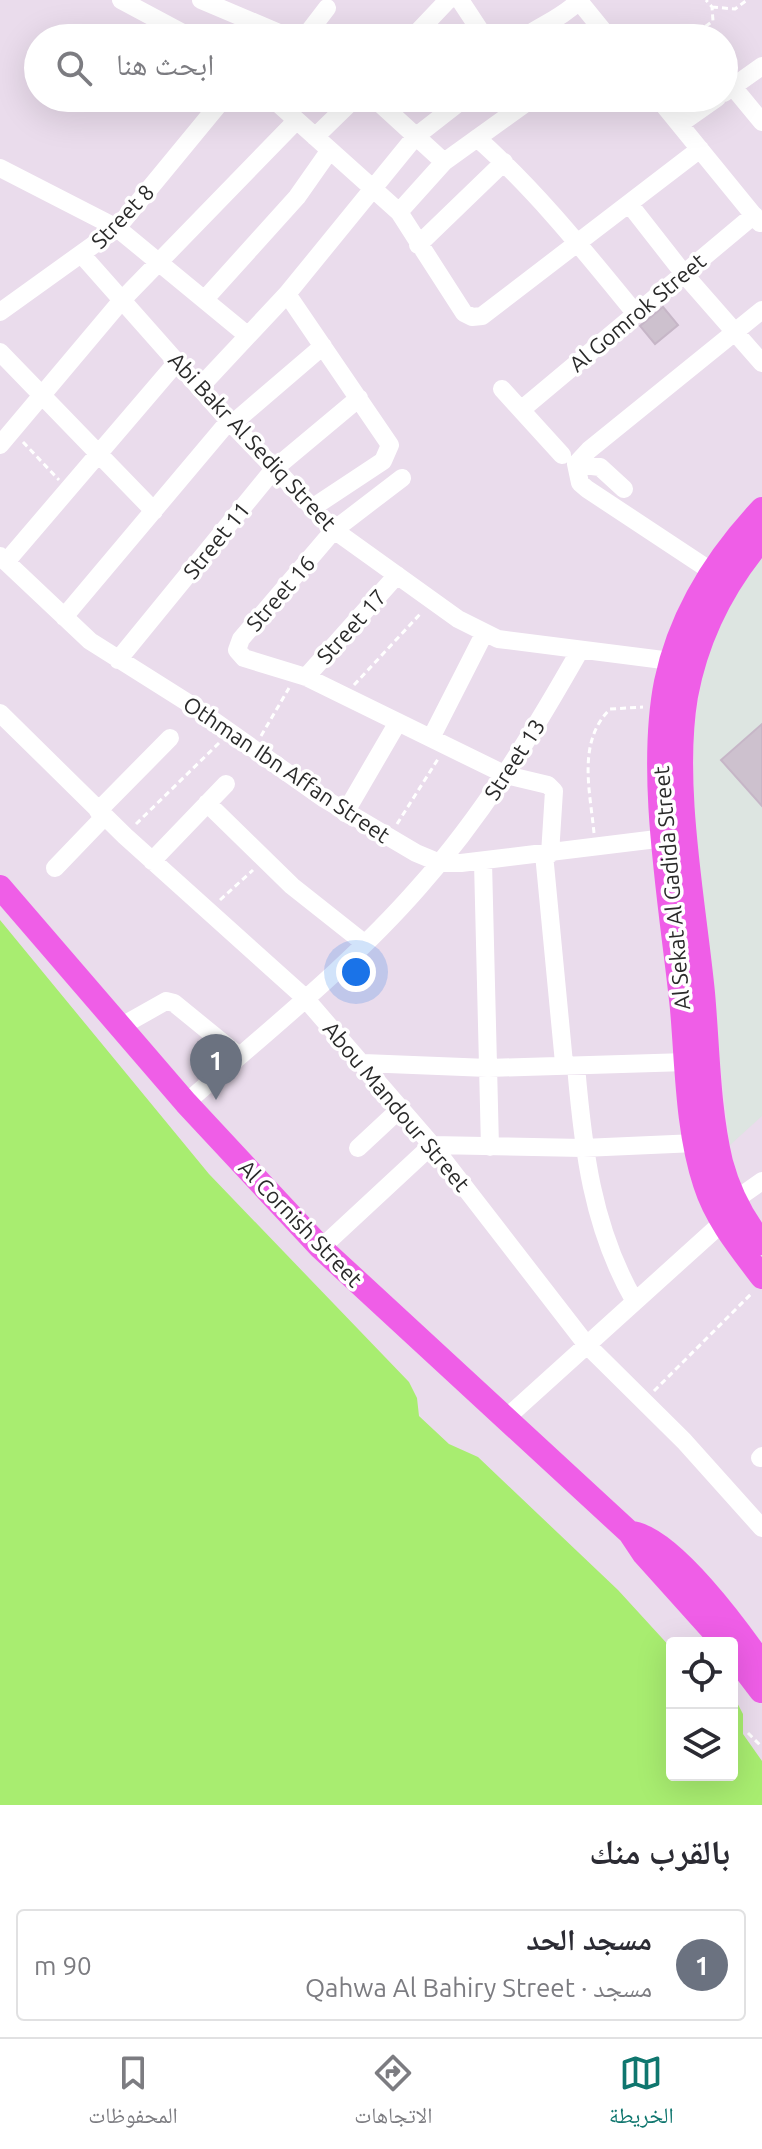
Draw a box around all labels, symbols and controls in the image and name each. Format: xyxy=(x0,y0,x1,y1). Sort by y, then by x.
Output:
search box xyxy=(24,24,738,112)
icon: search xyxy=(52,46,96,90)
text: ابحث هنا xyxy=(116,47,214,81)
street label: Street 8 xyxy=(86,179,158,253)
street label: Al Gomrok Street xyxy=(564,247,711,376)
street label: Abi Bakr Al Sediq Street xyxy=(164,347,342,535)
street label: Street 11 xyxy=(178,497,254,583)
street label: Street 16 xyxy=(241,550,319,636)
street label: Street 17 xyxy=(311,584,391,668)
street label: Othman Ibn Affan Street xyxy=(179,691,395,848)
street label: Street 13 xyxy=(479,714,549,804)
street label: Al Sekat Al Gadida Street xyxy=(648,765,694,1011)
your location xyxy=(336,952,376,992)
street label: Abou Mandour Street xyxy=(319,1016,475,1196)
pin: 1 xyxy=(190,1034,242,1100)
street label: Al Cornish Street xyxy=(234,1155,368,1292)
map controls xyxy=(666,1637,738,1781)
button: locate xyxy=(666,1637,738,1709)
button: layers xyxy=(666,1709,738,1781)
text: بالقرب منك xyxy=(589,1832,730,1870)
text: مسجد الحد xyxy=(526,1922,652,1956)
text: 90 m xyxy=(34,1951,92,1980)
text: 1 xyxy=(695,1951,709,1980)
text: مسجد · Qahwa Al Bahiry Street xyxy=(305,1973,652,2002)
tab: المحفوظات xyxy=(88,2051,178,2137)
tab: الاتجاهات xyxy=(354,2051,432,2137)
tab: الخريطة xyxy=(609,2051,674,2137)

